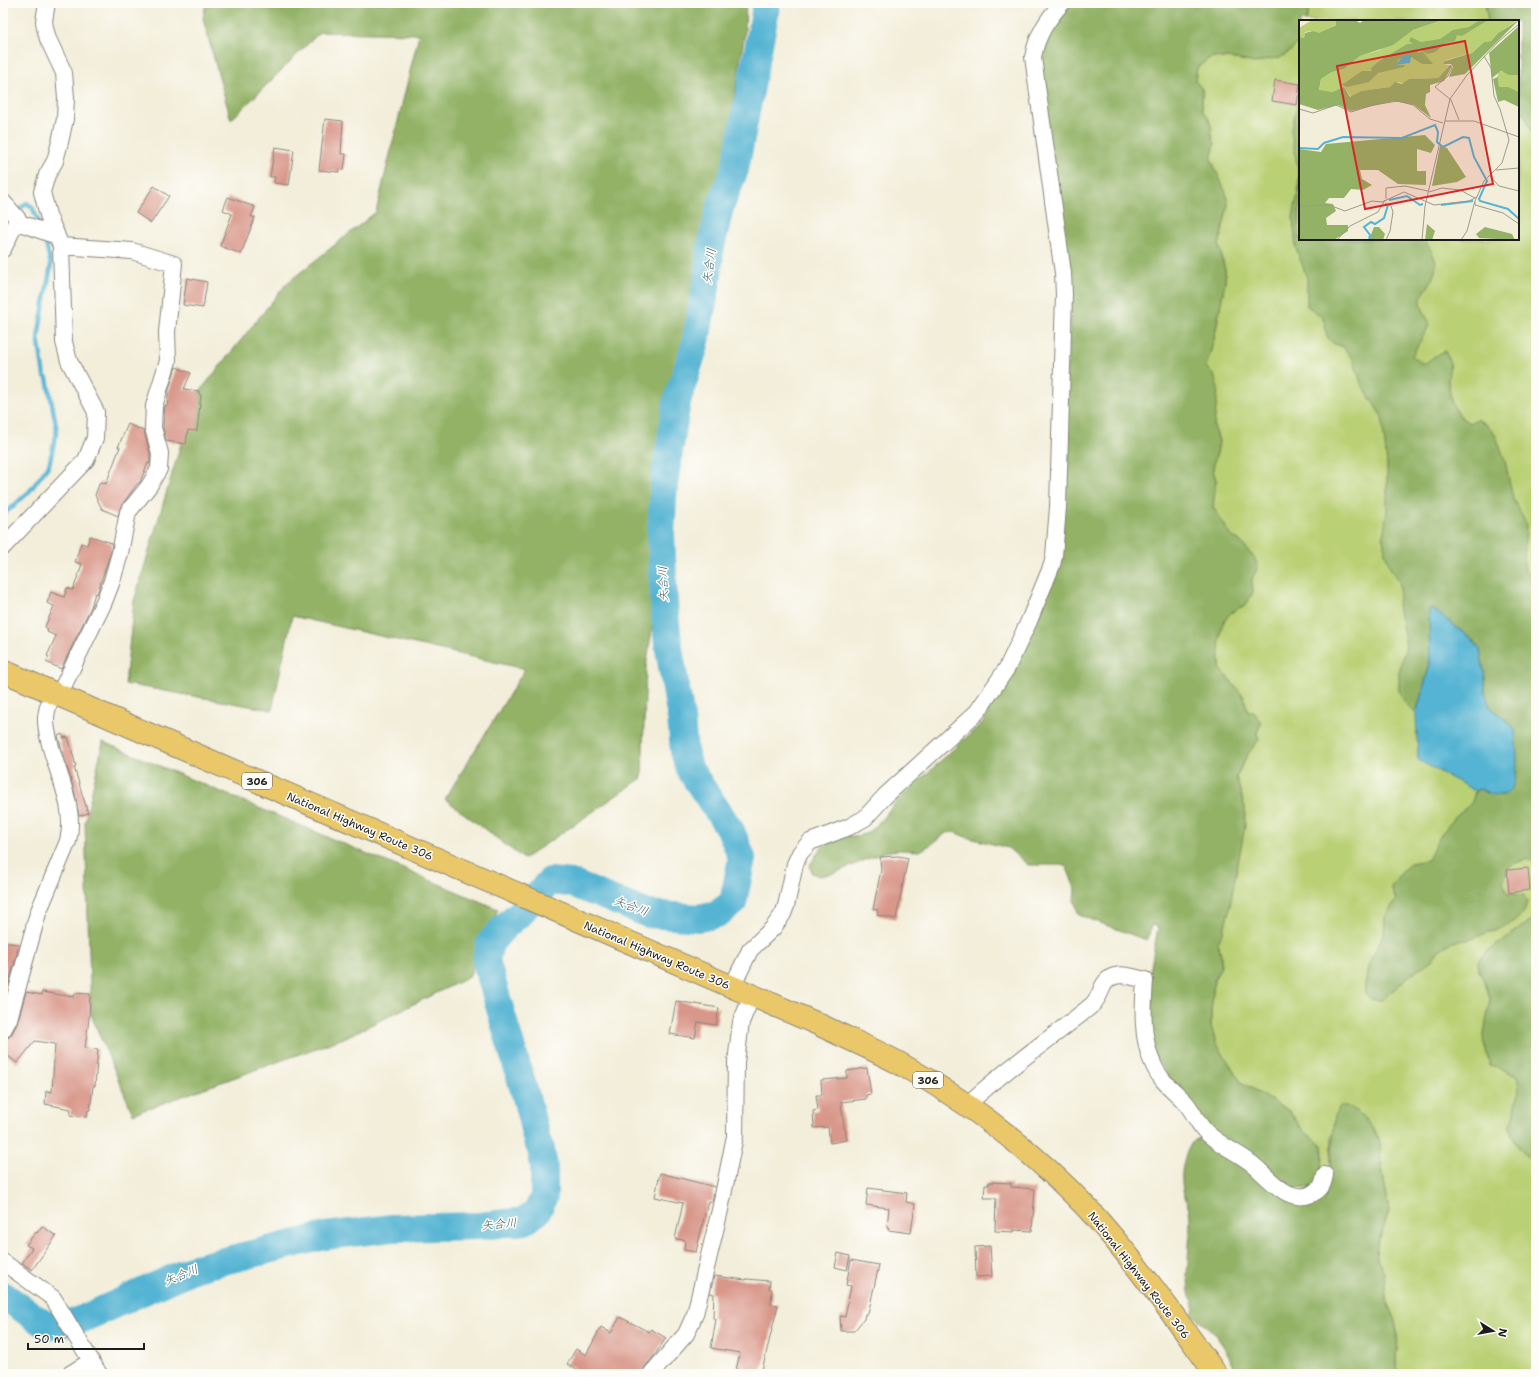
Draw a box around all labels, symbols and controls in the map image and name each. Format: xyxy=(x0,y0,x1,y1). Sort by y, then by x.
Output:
inset map xyxy=(1299,20,1519,240)
water label: 矢合川 xyxy=(699,247,719,285)
water label: 矢合川 xyxy=(654,566,672,602)
road number: 306 xyxy=(242,773,272,789)
street label: National Highway Route 306 xyxy=(284,789,435,864)
water label: 矢合川 xyxy=(611,892,651,920)
street label: National Highway Route 306 xyxy=(581,918,732,993)
road number: 306 xyxy=(913,1072,943,1088)
street label: National Highway Route 306 xyxy=(1084,1209,1193,1342)
water label: 矢合川 xyxy=(480,1214,518,1234)
water label: 矢合川 xyxy=(161,1261,201,1289)
north arrow xyxy=(1473,1311,1513,1351)
scale bar xyxy=(28,1325,144,1351)
text: N xyxy=(1494,1327,1511,1339)
text: 50 m xyxy=(34,1331,64,1347)

